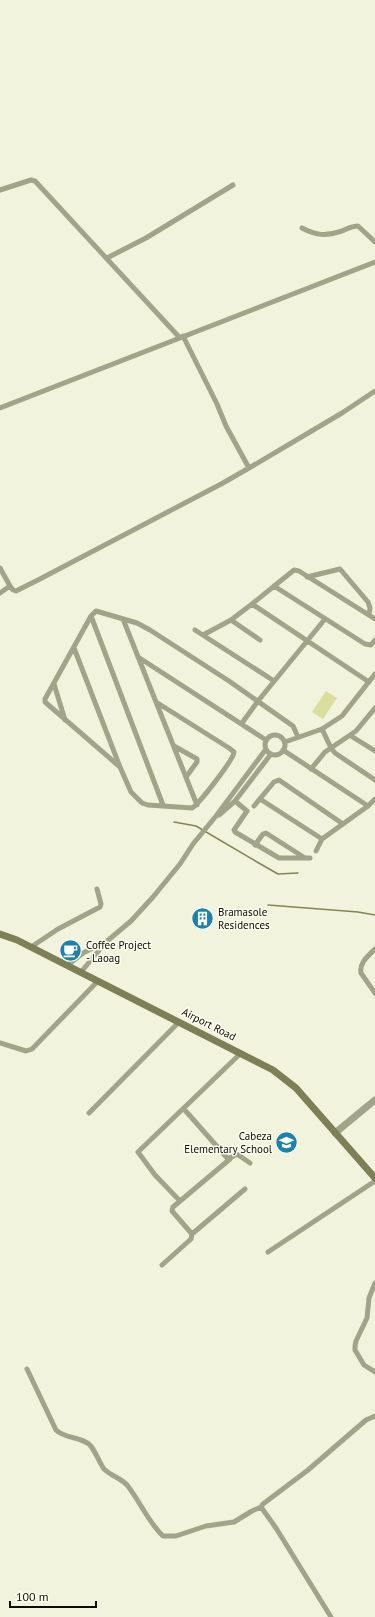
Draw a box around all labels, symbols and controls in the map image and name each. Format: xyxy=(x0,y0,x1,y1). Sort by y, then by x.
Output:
building icon: Bramasole Residences xyxy=(190,905,216,931)
place label: Bramasole Residences xyxy=(218,905,270,932)
cafe icon: Coffee Project - Laoag xyxy=(58,938,84,964)
place label: Coffee Project - Laoag xyxy=(86,938,151,965)
street label: Airport Road xyxy=(180,1004,239,1044)
place label: Cabeza Elementary School xyxy=(184,1129,273,1156)
school or university icon: Cabeza Elementary School xyxy=(274,1129,300,1155)
scale bar xyxy=(10,1583,96,1609)
text: 100 m xyxy=(16,1589,49,1604)

